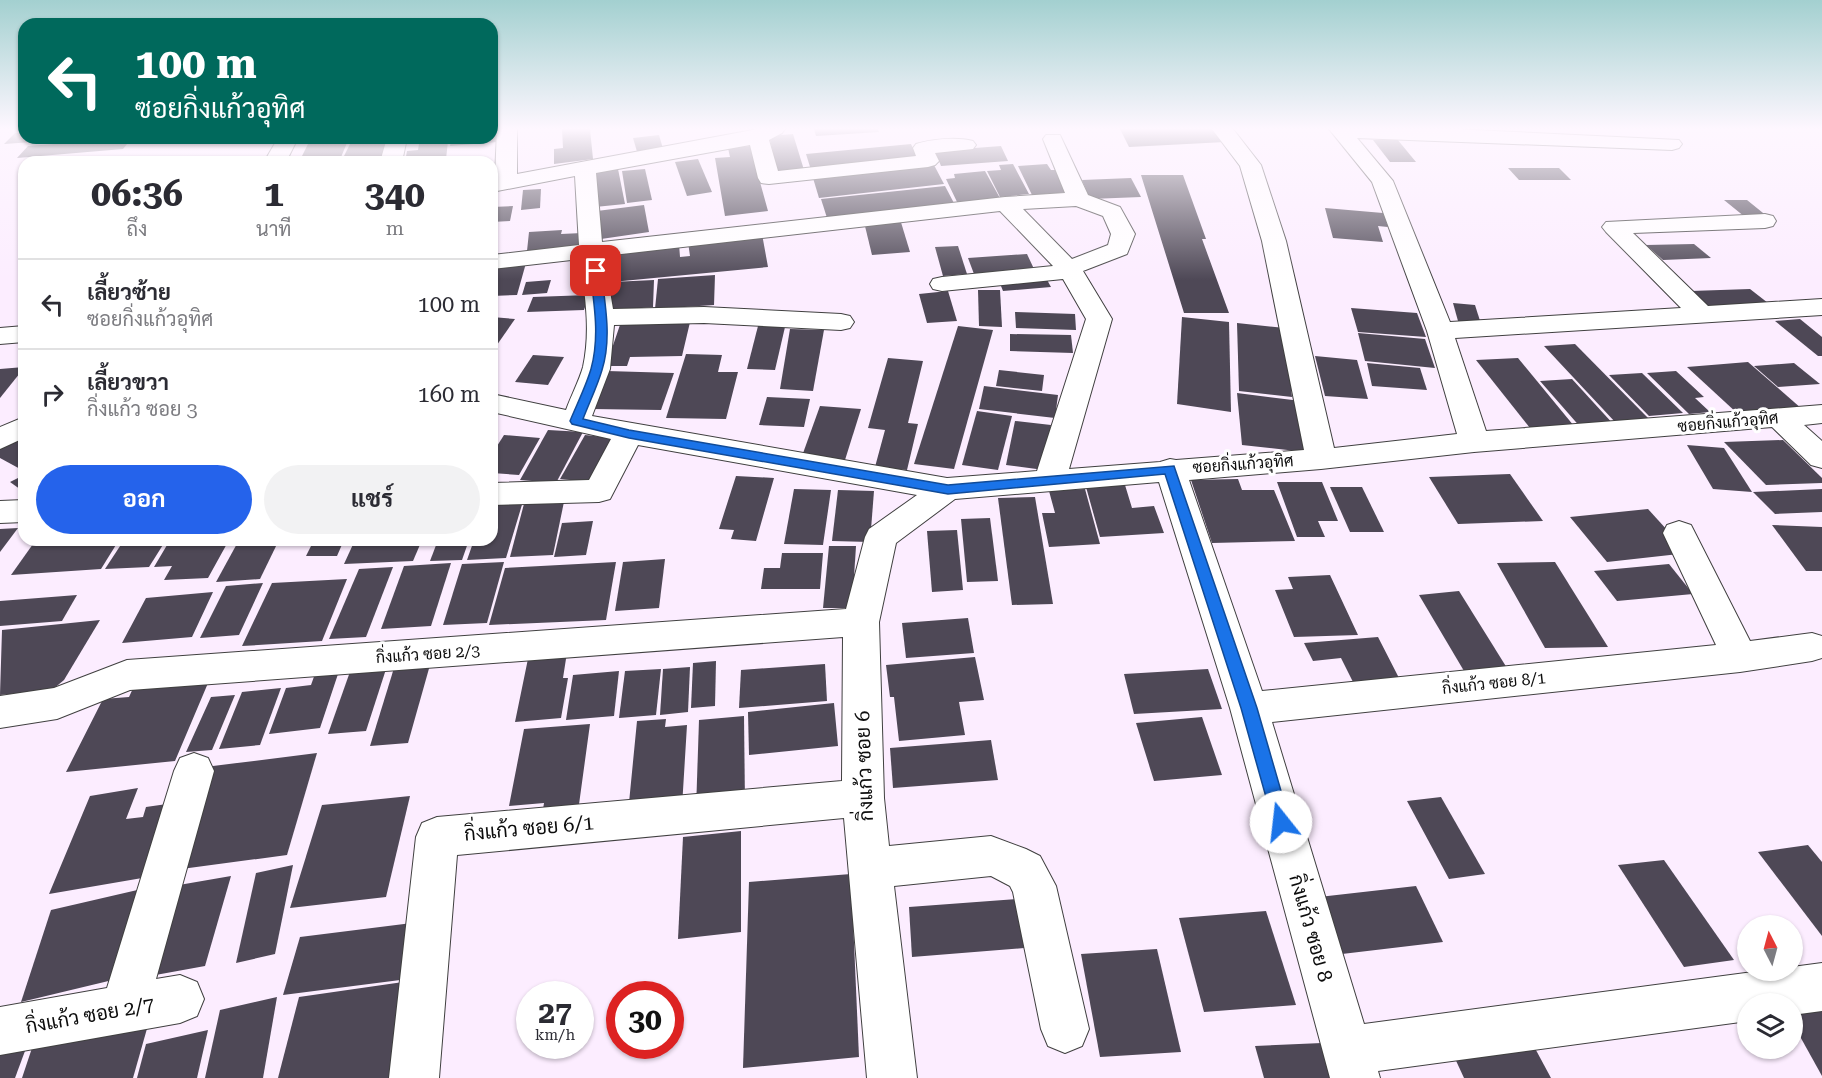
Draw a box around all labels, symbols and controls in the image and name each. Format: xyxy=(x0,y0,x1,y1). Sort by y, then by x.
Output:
text: 100 m xyxy=(135,39,257,88)
icon: left xyxy=(36,42,114,120)
text: ซอยกิ่งแก้วอุทิศ xyxy=(135,93,306,125)
text: 06:36 xyxy=(91,173,183,215)
text: 1 xyxy=(264,173,284,215)
text: 340 xyxy=(365,174,425,216)
text: m xyxy=(386,216,404,240)
text: ถึง xyxy=(127,217,147,241)
text: นาที xyxy=(256,217,292,241)
pin xyxy=(570,245,621,296)
icon: arrive xyxy=(579,254,612,287)
text: เลี้ยวซ้าย xyxy=(87,280,171,305)
icon: left xyxy=(36,288,69,321)
text: 100 m xyxy=(417,292,480,317)
text: ซอยกิ่งแก้วอุทิศ xyxy=(87,307,213,331)
text: เลี้ยวขวา xyxy=(87,370,169,395)
icon: right xyxy=(36,378,69,411)
text: 160 m xyxy=(417,382,480,407)
text: กิ่งแก้ว ซอย 3 xyxy=(87,397,198,421)
street label: ซอยกิ่งแก้วอุทิศ xyxy=(1676,404,1779,438)
street label: ซอยกิ่งแก้วอุทิศ xyxy=(1192,447,1294,479)
button: ออก xyxy=(36,465,252,534)
button: แชร์ xyxy=(264,465,480,534)
street label: กิ่งแก้ว ซอย 2/3 xyxy=(375,637,481,667)
street label: กิ่งแก้ว ซอย 8/1 xyxy=(1441,664,1547,698)
street label: กิ่งแก้ว ซอย 6 xyxy=(846,710,878,822)
position arrow xyxy=(1249,790,1313,854)
street label: กิ่งแก้ว ซอย 6/1 xyxy=(463,806,595,846)
street label: กิ่งแก้ว ซอย 8 xyxy=(1284,870,1342,985)
north arrow xyxy=(1737,915,1803,981)
map controls xyxy=(1737,915,1803,1059)
speed limit sign: 30 xyxy=(606,981,684,1059)
street label: กิ่งแก้ว ซอย 2/7 xyxy=(23,988,156,1038)
button: layers xyxy=(1737,993,1803,1059)
text: 27 xyxy=(538,995,572,1030)
text: km/h xyxy=(535,1026,575,1044)

